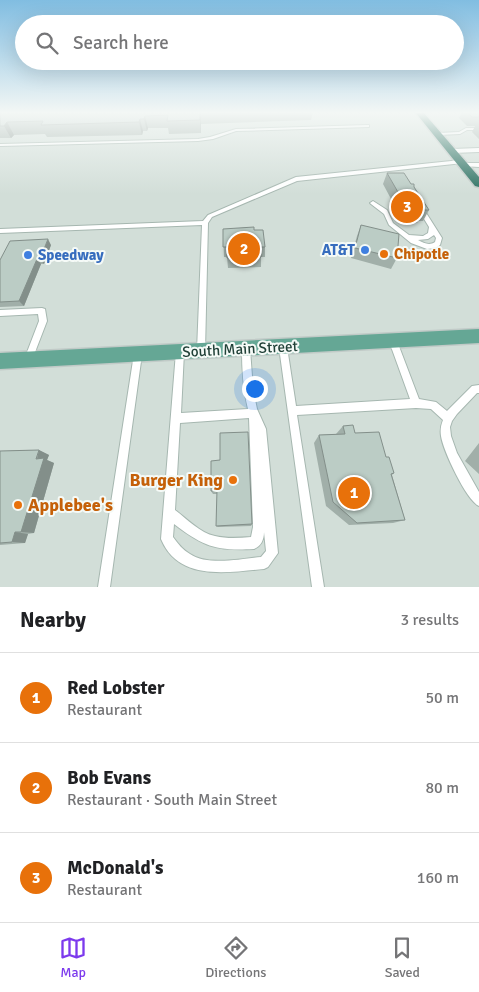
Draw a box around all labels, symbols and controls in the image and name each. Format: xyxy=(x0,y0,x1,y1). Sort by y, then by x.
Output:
search box xyxy=(15,15,464,70)
icon: search xyxy=(33,29,61,57)
text: Search here xyxy=(73,31,169,55)
pin: 3 xyxy=(391,188,423,226)
pin: 2 xyxy=(228,230,260,268)
place label: AT&T xyxy=(322,241,355,259)
marker: AT&T xyxy=(359,244,371,256)
place label: Chipotle xyxy=(394,245,449,263)
place label: Speedway xyxy=(38,246,104,264)
marker: Chipotle xyxy=(378,248,390,260)
marker: Speedway xyxy=(22,249,34,261)
street label: South Main Street xyxy=(182,337,298,361)
your location xyxy=(242,376,268,402)
place label: Burger King xyxy=(129,469,223,491)
marker: Burger King xyxy=(227,474,239,486)
pin: 1 xyxy=(338,474,370,512)
place label: Applebee's xyxy=(28,494,113,516)
marker: Applebee's xyxy=(12,499,24,511)
text: Nearby xyxy=(20,607,86,633)
text: 3 results xyxy=(400,610,459,630)
text: Red Lobster xyxy=(67,676,164,700)
text: 1 xyxy=(32,688,40,708)
text: 50 m xyxy=(425,688,459,708)
text: Restaurant xyxy=(67,700,142,720)
text: Bob Evans xyxy=(67,766,151,790)
text: 2 xyxy=(32,778,40,798)
text: 80 m xyxy=(425,778,459,798)
text: Restaurant · South Main Street xyxy=(67,790,277,810)
text: McDonald's xyxy=(67,856,163,880)
text: 3 xyxy=(32,868,40,888)
text: 160 m xyxy=(417,868,459,888)
text: Restaurant xyxy=(67,880,142,900)
tab: Map xyxy=(59,934,87,981)
tab: Directions xyxy=(205,934,266,981)
tab: Saved xyxy=(385,934,420,981)

